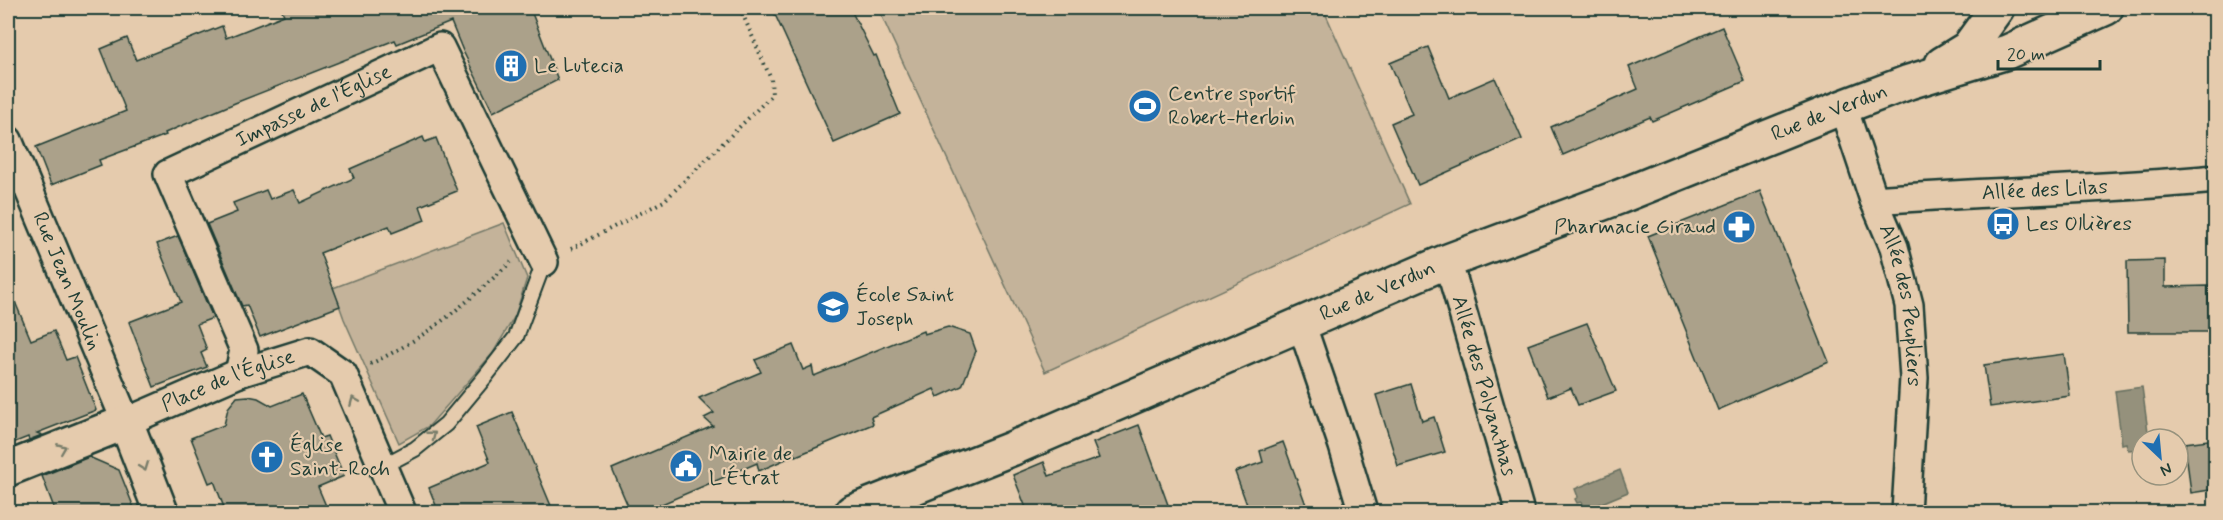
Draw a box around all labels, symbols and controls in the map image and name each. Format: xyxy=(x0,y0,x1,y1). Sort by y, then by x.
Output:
scale bar xyxy=(1998,33,2100,71)
text: 20 m xyxy=(2007,43,2045,67)
building icon: Le Lutecia xyxy=(493,48,529,84)
place label: Le Lutecia xyxy=(534,52,624,80)
street label: Impasse de l'Église xyxy=(231,58,396,154)
street label: Rue de Verdun xyxy=(1767,77,1892,148)
place label: Centre sportif Robert-Herbin xyxy=(1168,80,1296,132)
sports icon: Centre sportif Robert-Herbin xyxy=(1127,88,1163,124)
street label: Allée des Lilas xyxy=(1981,173,2109,207)
bus stop icon: Les Ollières xyxy=(1985,206,2021,242)
street label: Rue Jean Moulin xyxy=(26,208,108,355)
pharmacy icon: Pharmacie Giraud xyxy=(1721,209,1757,245)
place label: Les Ollières xyxy=(2026,210,2132,238)
place label: Pharmacie Giraud xyxy=(1554,213,1716,241)
street label: Allée des Peupliers xyxy=(1872,220,1928,387)
street label: Rue de Verdun xyxy=(1315,254,1439,328)
place label: École Saint Joseph xyxy=(856,281,954,333)
school or university icon: École Saint Joseph xyxy=(815,289,851,325)
street label: Allée des Polyanthas xyxy=(1445,292,1523,479)
street label: Place de l'Église xyxy=(157,343,298,419)
one-way arrow xyxy=(349,396,361,407)
north arrow xyxy=(2130,427,2190,487)
place label: Église Saint-Roch xyxy=(290,431,390,483)
one-way arrow xyxy=(425,432,436,443)
church icon: Église Saint-Roch xyxy=(249,439,285,475)
place label: Mairie de L'Étrat xyxy=(709,440,792,492)
one-way arrow xyxy=(56,443,67,455)
public building icon: Mairie de L'Étrat xyxy=(668,448,704,484)
text: N xyxy=(2157,457,2175,481)
one-way arrow xyxy=(137,461,149,472)

